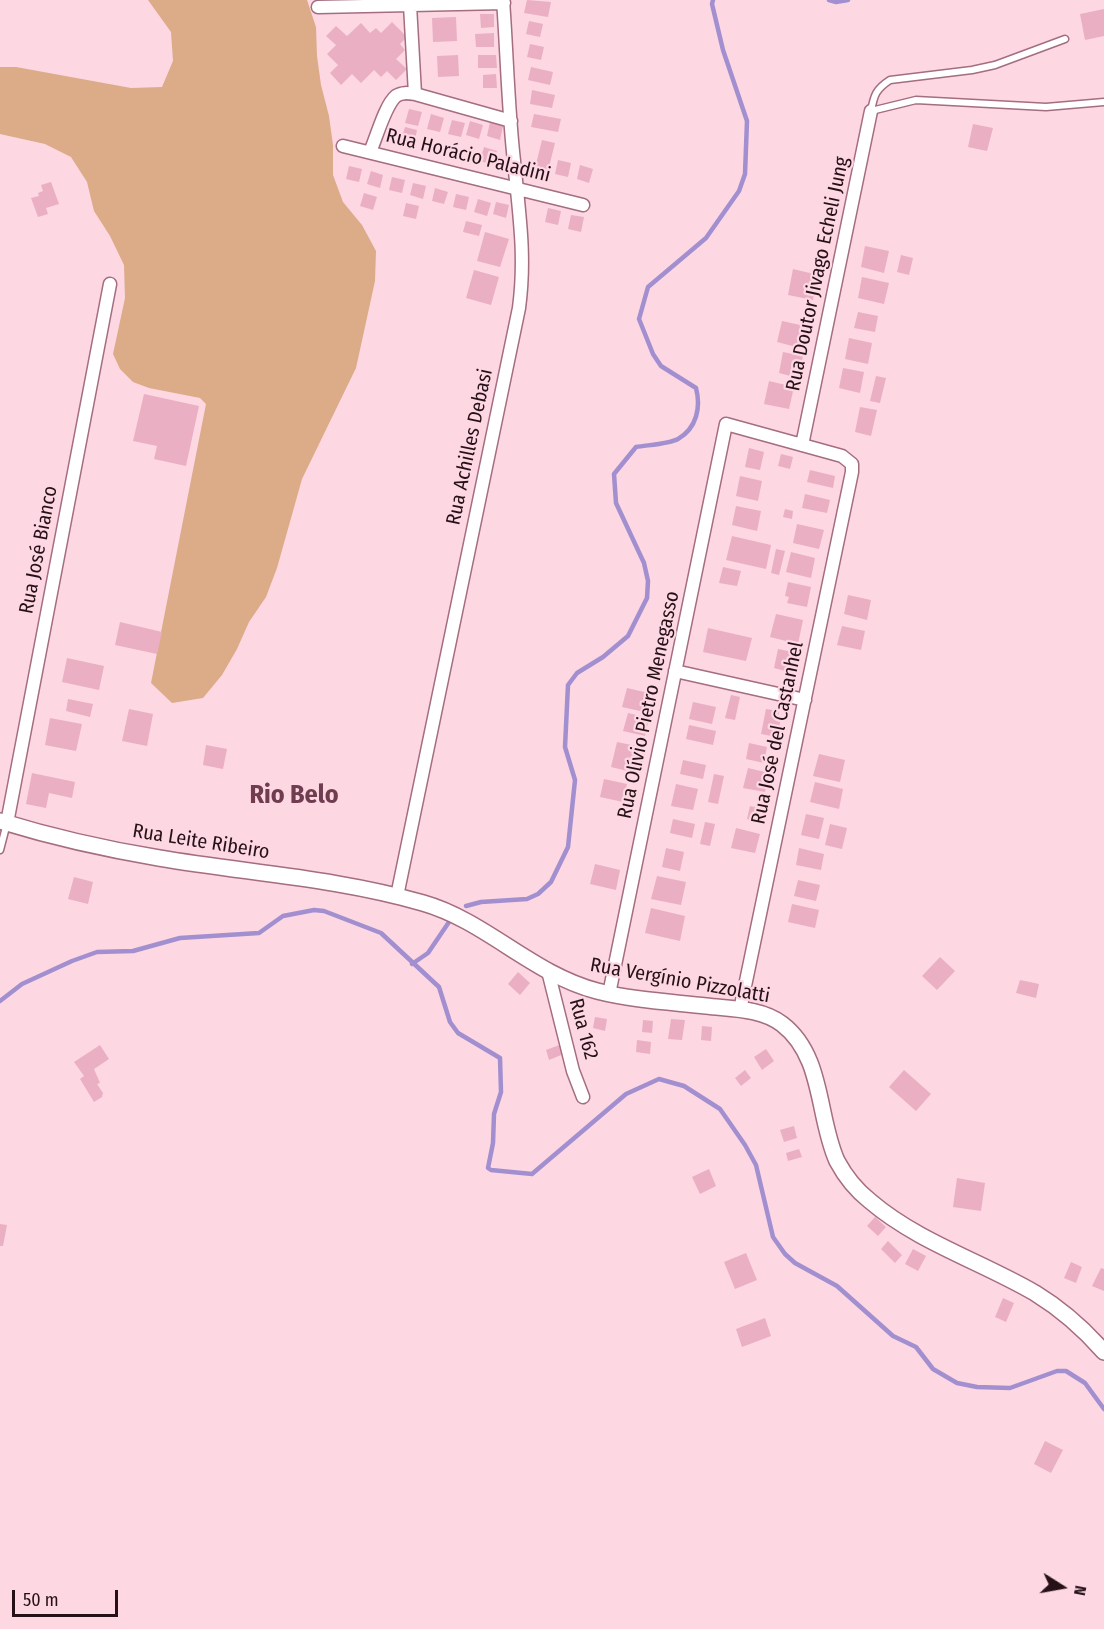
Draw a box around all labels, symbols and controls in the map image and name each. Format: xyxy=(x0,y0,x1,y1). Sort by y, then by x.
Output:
street label: Rua Horácio Paladini xyxy=(383,124,553,188)
street label: Rua Doutor Jivago Echeli Jung xyxy=(781,155,855,393)
street label: Rua Achilles Debasi xyxy=(442,367,498,527)
street label: Rua José Bianco xyxy=(15,484,63,616)
street label: Rua Olívio Pietro Menegasso xyxy=(613,589,685,821)
street label: Rua José del Castanhel xyxy=(747,639,809,827)
district label: Rio Belo xyxy=(249,780,339,812)
street label: Rua Leite Ribeiro xyxy=(131,819,271,865)
street label: Rua Vergínio Pizzolatti xyxy=(588,953,772,1009)
street label: Rua 162 xyxy=(563,996,603,1062)
north arrow xyxy=(1032,1557,1092,1617)
scale bar xyxy=(15,1578,122,1616)
text: N xyxy=(1070,1584,1090,1597)
text: 50 m xyxy=(23,1589,59,1611)

